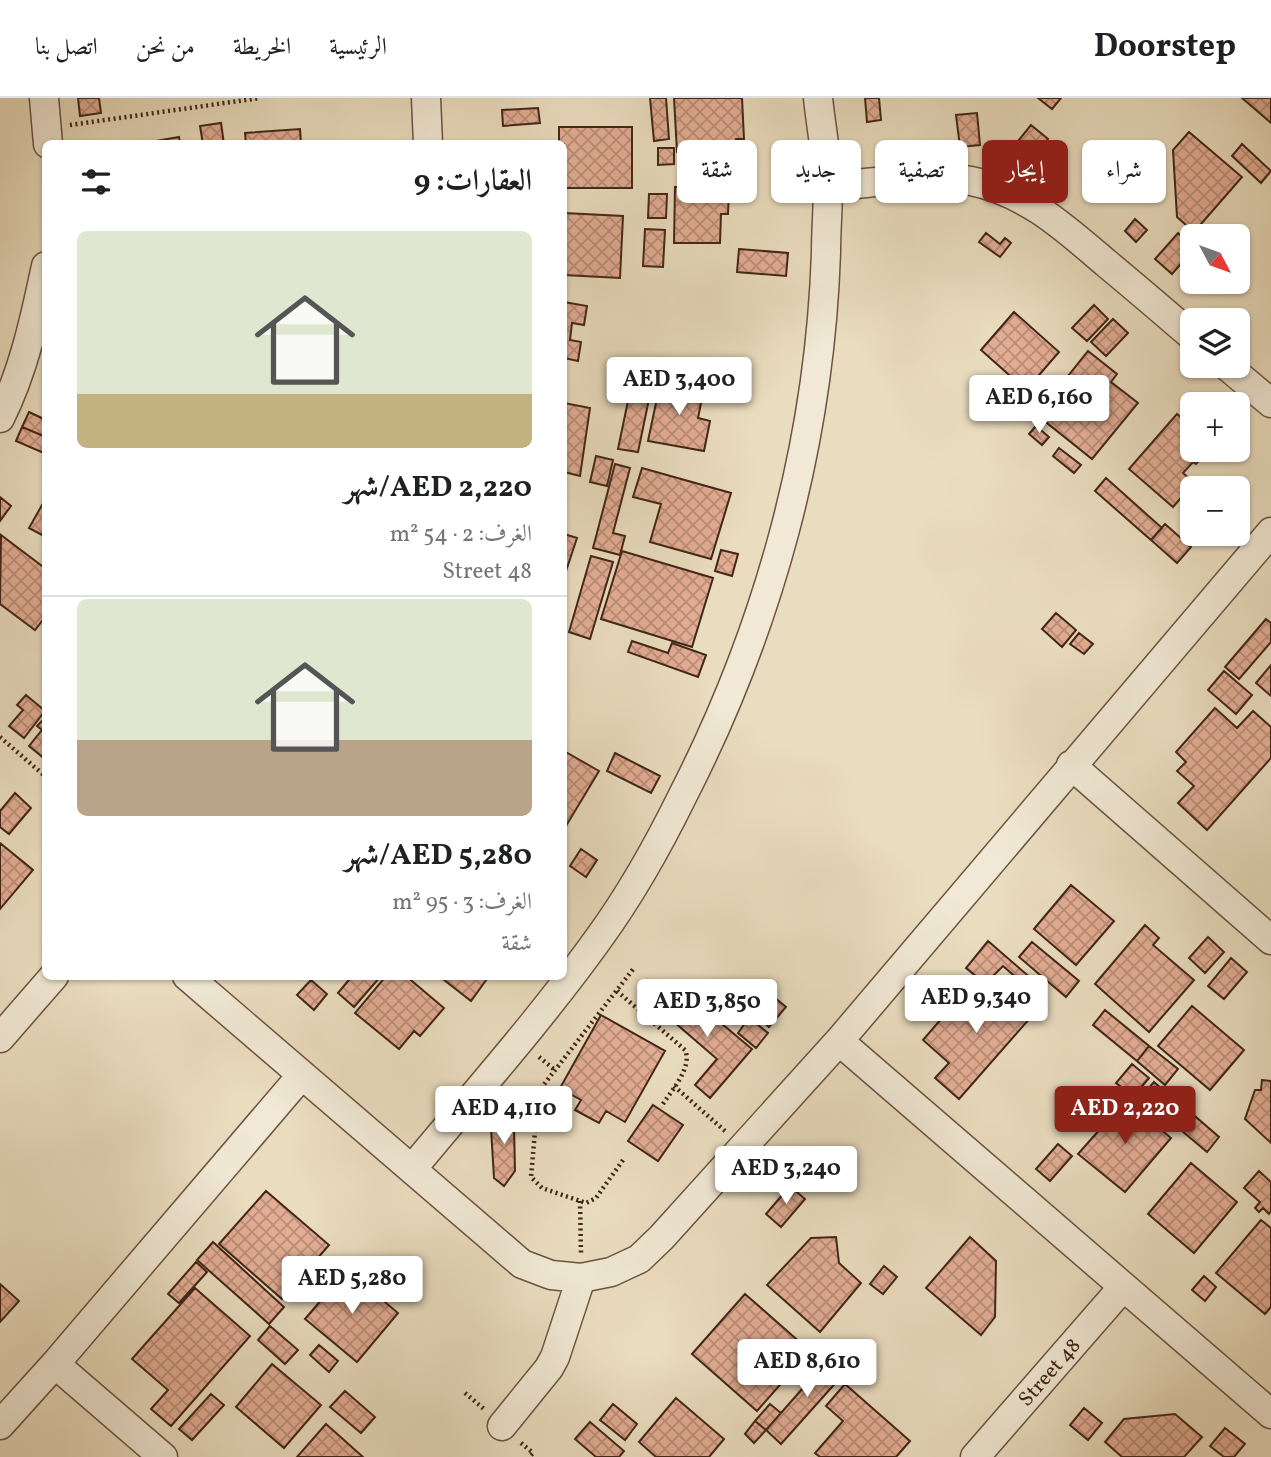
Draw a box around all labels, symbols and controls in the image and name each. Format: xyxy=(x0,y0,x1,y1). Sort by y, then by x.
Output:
text: Doorstep xyxy=(1094,25,1236,71)
text: اتصل بنا xyxy=(35,31,98,65)
text: من نحن xyxy=(136,31,195,65)
text: الخريطة xyxy=(233,31,291,65)
text: الرئيسية xyxy=(329,31,387,65)
chip: شقة xyxy=(677,140,757,203)
chip: جديد xyxy=(771,140,861,203)
chip: تصفية xyxy=(875,140,968,203)
chip: إيجار xyxy=(982,140,1068,203)
chip: شراء xyxy=(1082,140,1166,203)
text: العقارات: 9 xyxy=(414,161,532,203)
icon: filters xyxy=(77,163,115,201)
north arrow xyxy=(1180,224,1250,294)
map controls xyxy=(1180,224,1250,546)
icon: home xyxy=(242,277,368,403)
button: layers xyxy=(1180,308,1250,378)
pin: AED 3,400 xyxy=(599,358,759,417)
text: AED 3,400 xyxy=(623,364,735,396)
pin: AED 6,160 xyxy=(959,376,1119,435)
text: AED 6,160 xyxy=(985,382,1093,414)
button: + xyxy=(1180,392,1250,462)
text: AED 2,220/شهر xyxy=(344,467,532,509)
button: − xyxy=(1180,476,1250,546)
text: الغرف: 2 · 54 m² xyxy=(390,519,532,551)
text: Street 48 xyxy=(442,556,532,588)
icon: home xyxy=(242,644,368,770)
text: AED 5,280/شهر xyxy=(344,835,532,877)
text: الغرف: 3 · 95 m² xyxy=(392,887,532,919)
text: شقة xyxy=(502,928,532,960)
pin: AED 9,340 xyxy=(896,976,1056,1035)
pin: AED 3,850 xyxy=(627,979,787,1039)
text: AED 9,340 xyxy=(921,982,1031,1014)
text: AED 3,850 xyxy=(653,986,761,1018)
pin: AED 4,110 xyxy=(424,1086,584,1146)
pin: AED 2,220 xyxy=(1045,1086,1205,1146)
text: AED 4,110 xyxy=(451,1093,557,1125)
text: AED 2,220 xyxy=(1071,1093,1179,1125)
pin: AED 3,240 xyxy=(706,1146,866,1206)
text: AED 3,240 xyxy=(731,1153,841,1185)
pin: AED 5,280 xyxy=(272,1256,432,1316)
text: AED 5,280 xyxy=(298,1263,406,1295)
street label: Street 48 xyxy=(1012,1333,1088,1413)
pin: AED 8,610 xyxy=(727,1340,887,1399)
text: AED 8,610 xyxy=(753,1346,861,1378)

